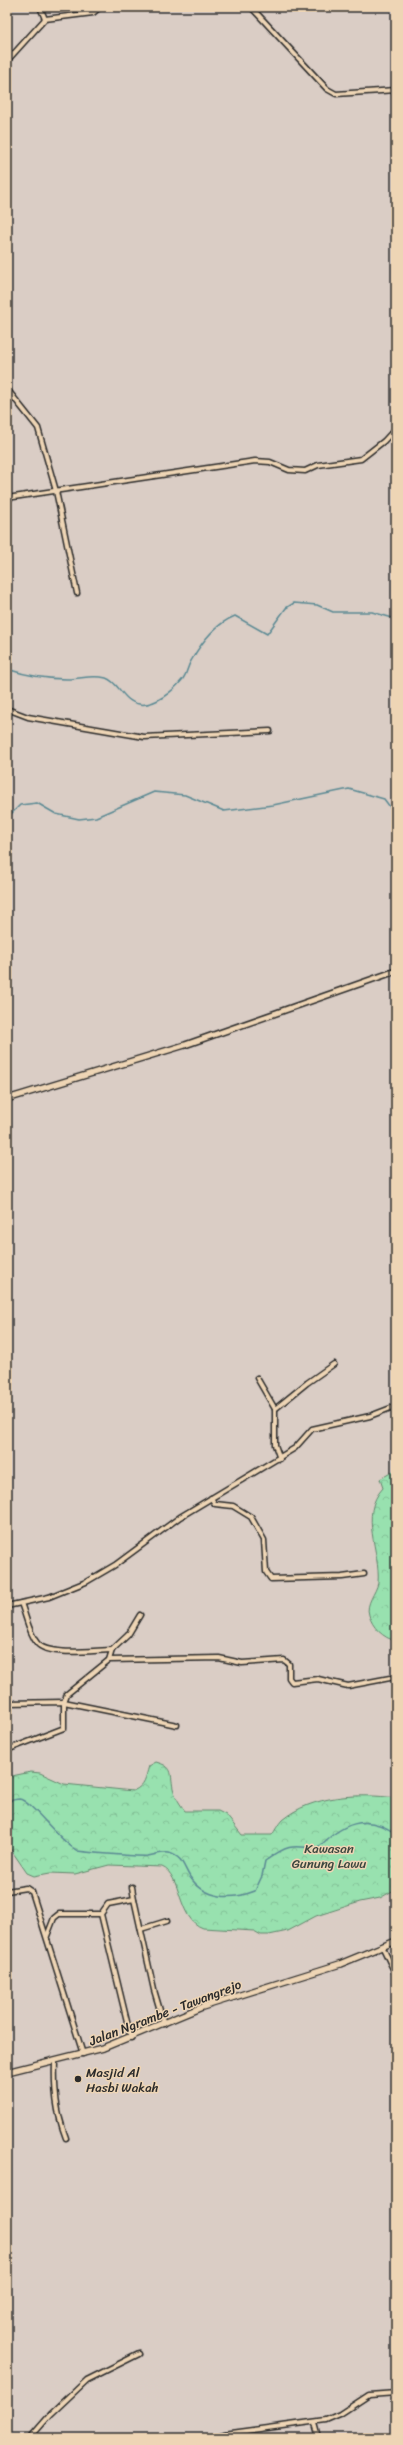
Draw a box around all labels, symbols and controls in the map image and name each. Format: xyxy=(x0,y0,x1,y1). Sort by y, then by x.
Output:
park label: Kawasan Gunung Lawu xyxy=(292,1837,366,1875)
street label: Jalan Ngrambe - Tawangrejo xyxy=(85,1973,245,2053)
place label: Masjid Al Hasbi Wakah xyxy=(86,2061,159,2099)
marker: Masjid Al Hasbi Wakah xyxy=(73,2074,83,2084)

